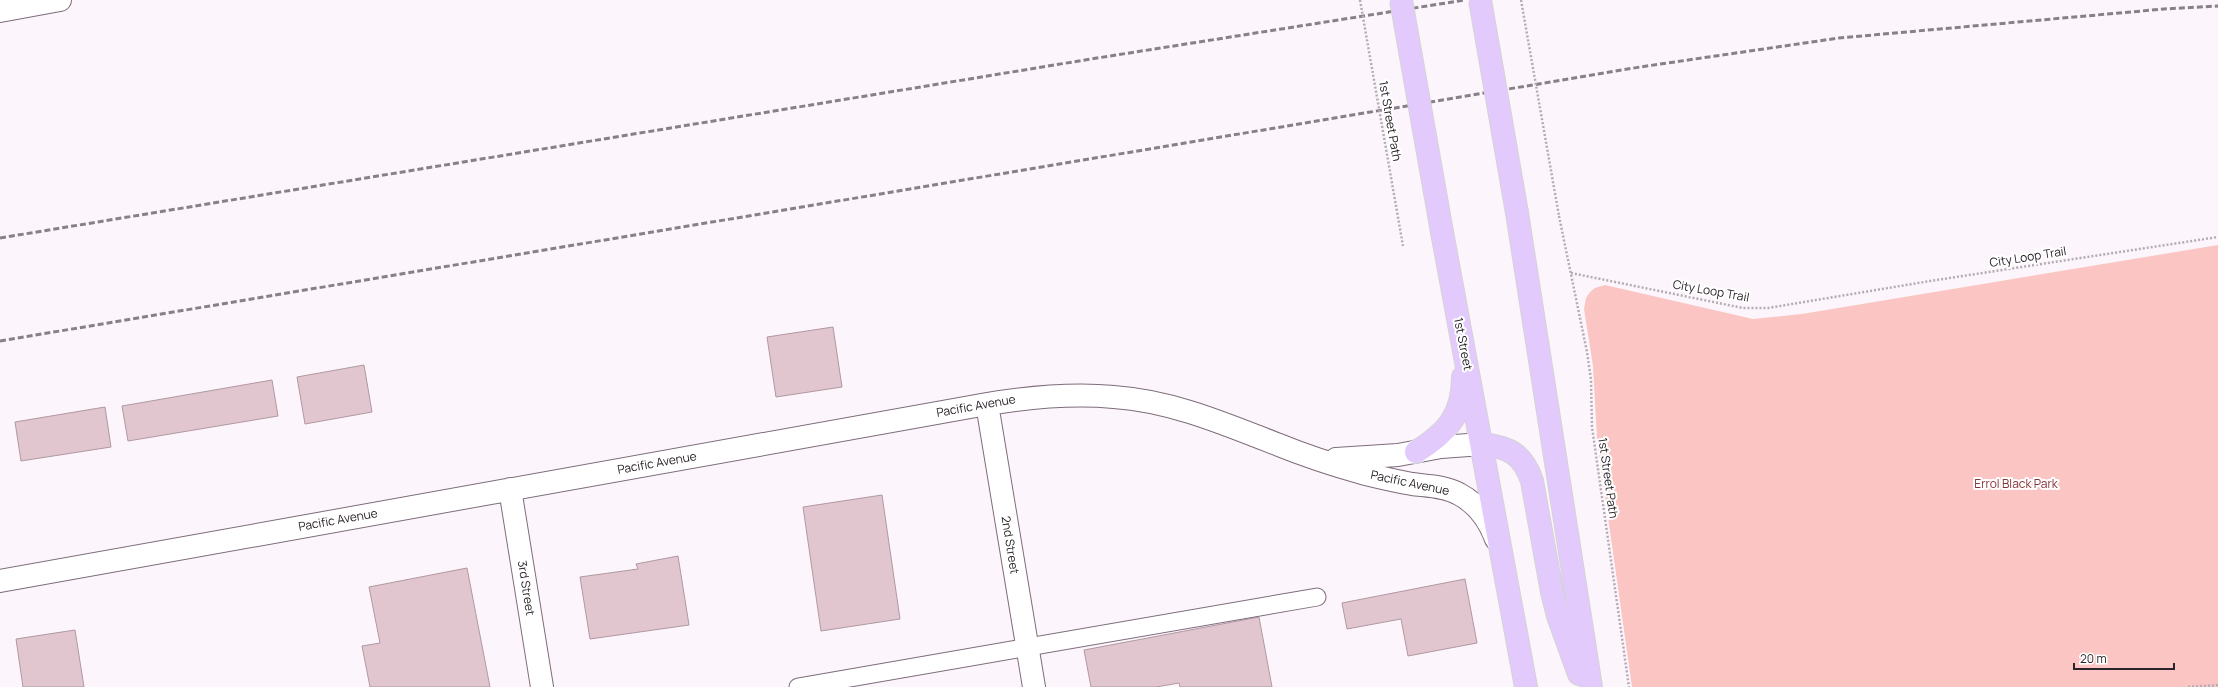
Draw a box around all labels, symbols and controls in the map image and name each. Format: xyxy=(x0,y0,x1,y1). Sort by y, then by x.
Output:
street label: 1st Street Path xyxy=(1375,79,1406,162)
street label: City Loop Trail xyxy=(1988,242,2068,271)
street label: City Loop Trail xyxy=(1671,275,1751,306)
street label: 1st Street xyxy=(1450,316,1477,372)
street label: Pacific Avenue xyxy=(935,390,1017,421)
street label: 1st Street Path xyxy=(1594,436,1623,519)
street label: Pacific Avenue xyxy=(616,447,698,478)
street label: Pacific Avenue xyxy=(1369,466,1451,499)
park label: Errol Black Park xyxy=(1974,475,2059,492)
street label: Pacific Avenue xyxy=(297,504,379,535)
street label: 2nd Street xyxy=(998,515,1024,575)
street label: 3rd Street xyxy=(514,559,539,617)
scale bar xyxy=(2074,645,2174,671)
text: 20 m xyxy=(2080,650,2107,667)

